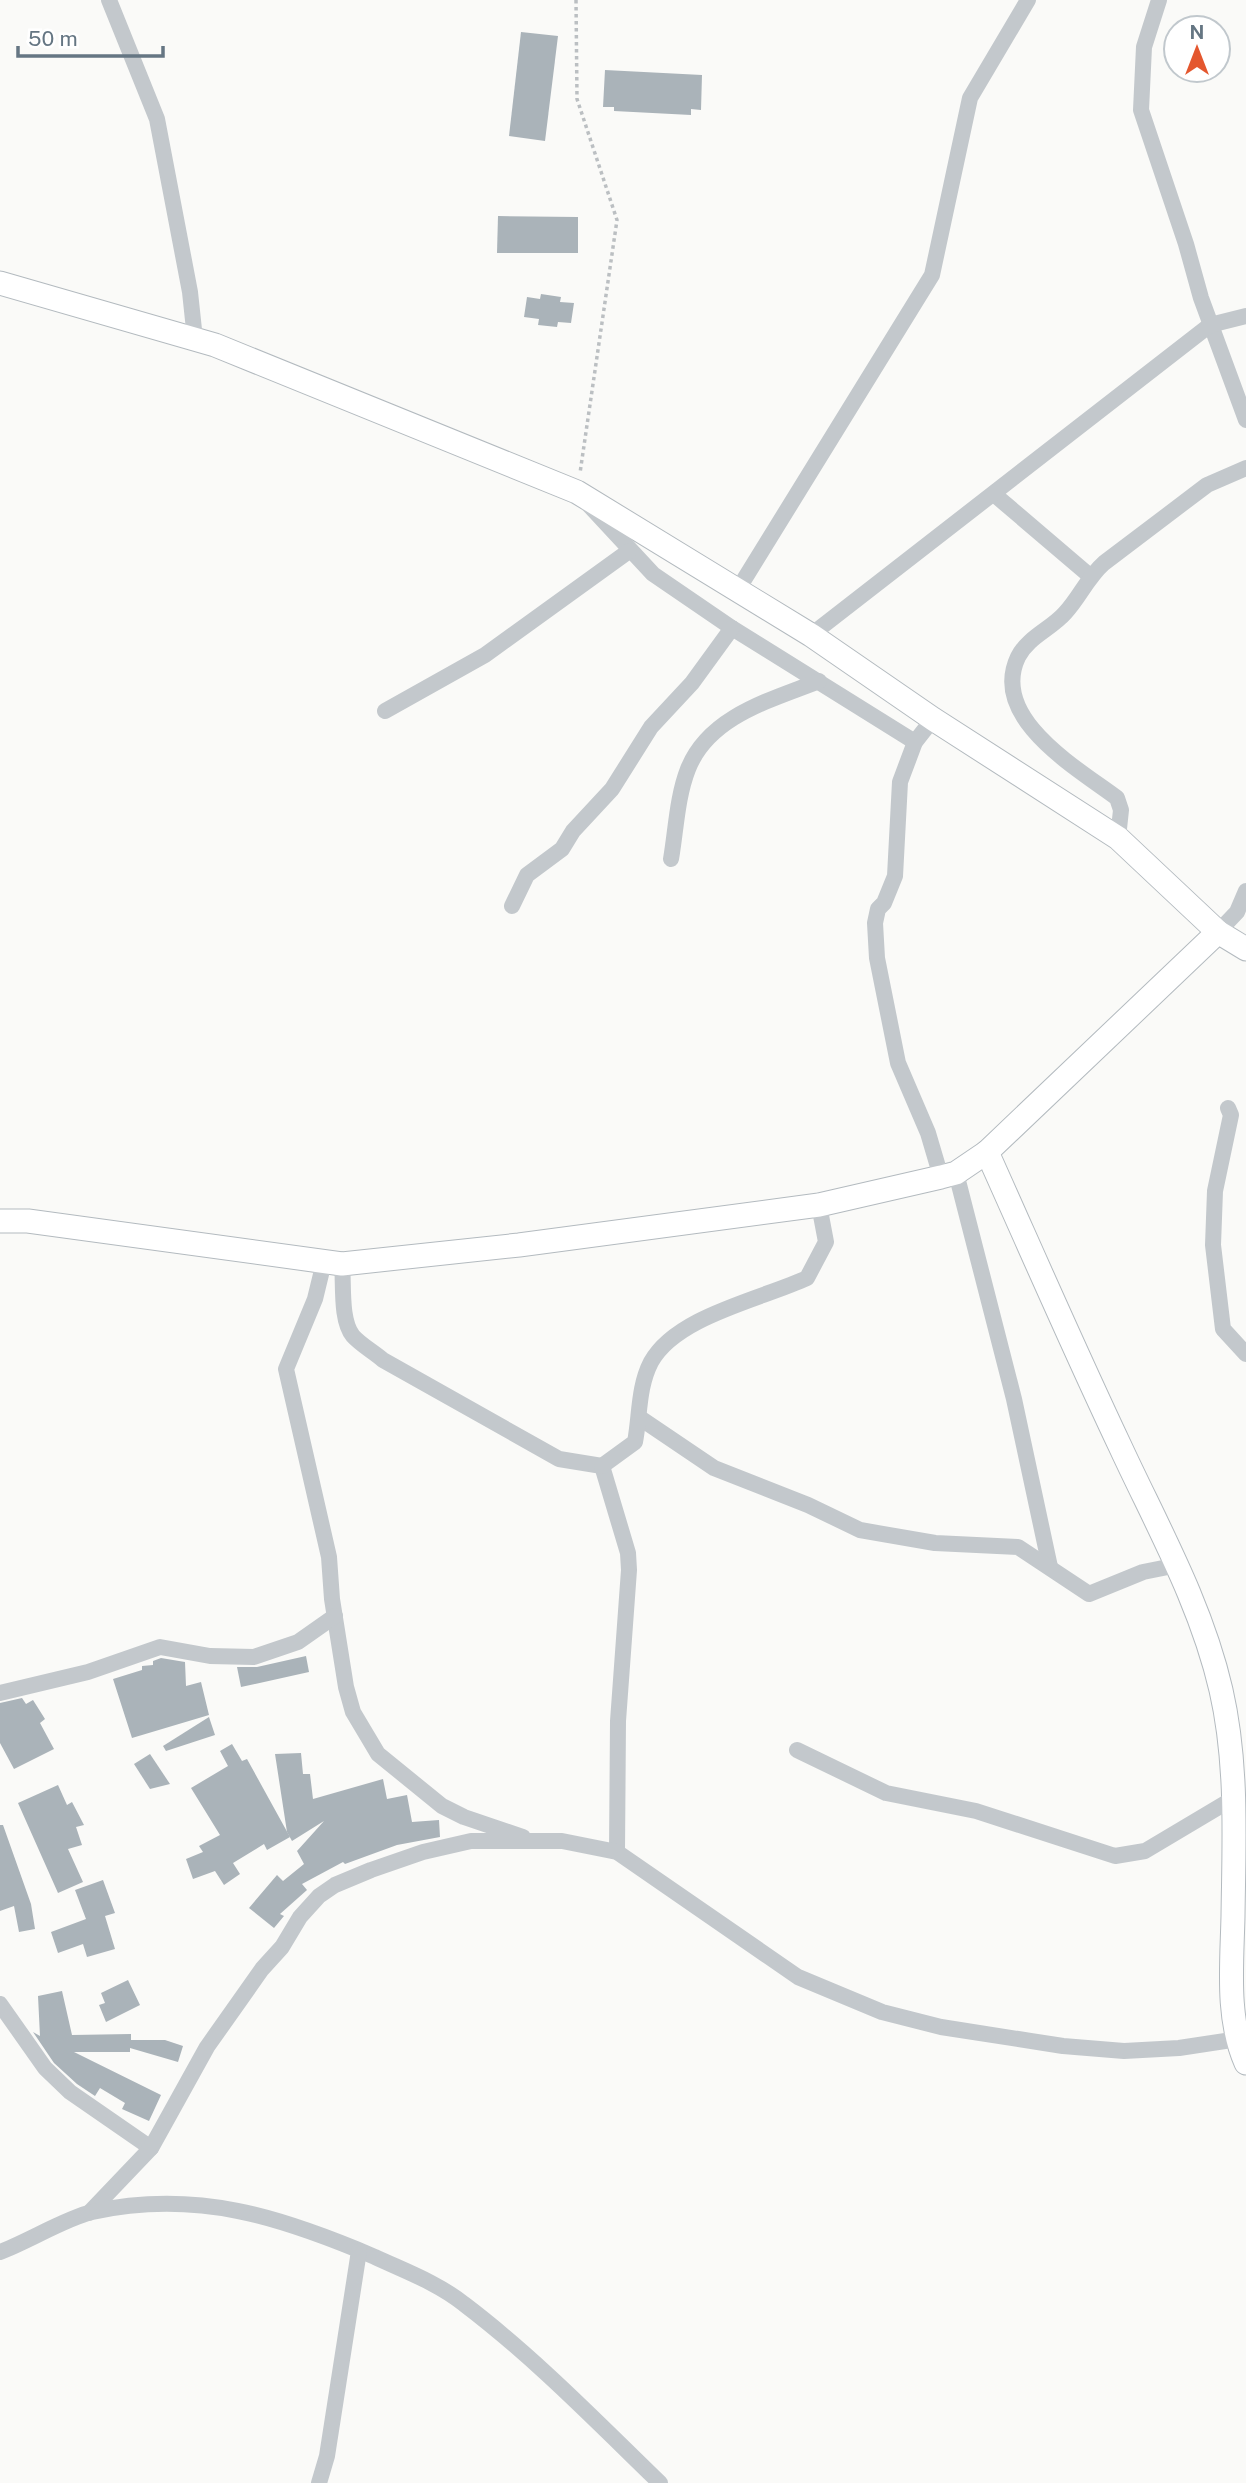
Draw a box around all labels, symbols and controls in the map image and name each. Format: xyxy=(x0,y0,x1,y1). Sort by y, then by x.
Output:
scale bar xyxy=(18,14,163,58)
north arrow xyxy=(1162,14,1232,84)
text: N xyxy=(1190,21,1204,43)
text: 50 m xyxy=(28,26,78,51)

